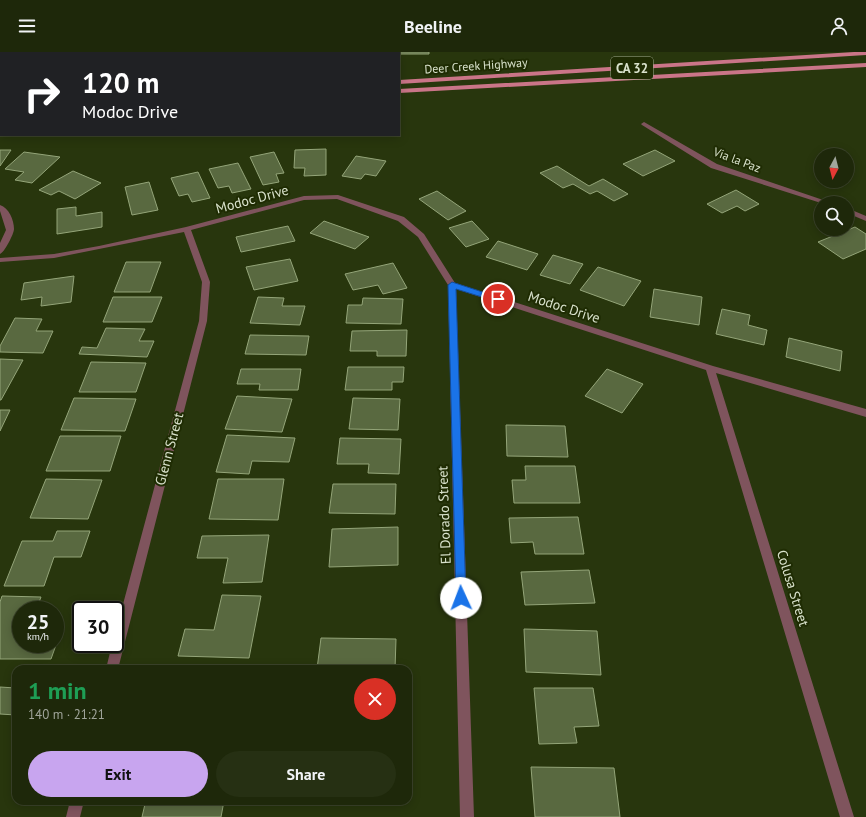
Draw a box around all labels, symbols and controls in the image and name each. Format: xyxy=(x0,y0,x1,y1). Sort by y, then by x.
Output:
icon: menu xyxy=(16,15,38,37)
text: Beeline xyxy=(404,15,462,38)
icon: person xyxy=(828,15,850,37)
street label: Deer Creek Highway xyxy=(424,54,528,77)
road number: CA 32 xyxy=(611,57,653,79)
text: 120 m xyxy=(82,64,159,101)
icon: right xyxy=(16,68,68,120)
text: Modoc Drive xyxy=(82,100,178,123)
street label: Via la Paz xyxy=(710,143,763,175)
north arrow xyxy=(814,148,854,188)
map controls xyxy=(814,148,854,236)
street label: Modoc Drive xyxy=(214,181,290,217)
button: search xyxy=(814,196,854,236)
pin xyxy=(481,282,515,316)
street label: Modoc Drive xyxy=(526,287,602,327)
icon: arrive xyxy=(487,288,509,310)
street label: Glenn Street xyxy=(151,410,187,487)
street label: El Dorado Street xyxy=(433,465,455,564)
street label: Colusa Street xyxy=(773,548,813,629)
position arrow xyxy=(440,577,482,619)
speed limit sign: 30 xyxy=(72,601,124,653)
text: 25 xyxy=(27,609,49,635)
text: km/h xyxy=(27,630,49,643)
text: 1 min xyxy=(28,675,87,706)
button: close xyxy=(354,678,396,720)
text: 140 m · 21:21 xyxy=(28,706,105,723)
button: Exit xyxy=(28,751,208,797)
button: Share xyxy=(216,751,396,797)

